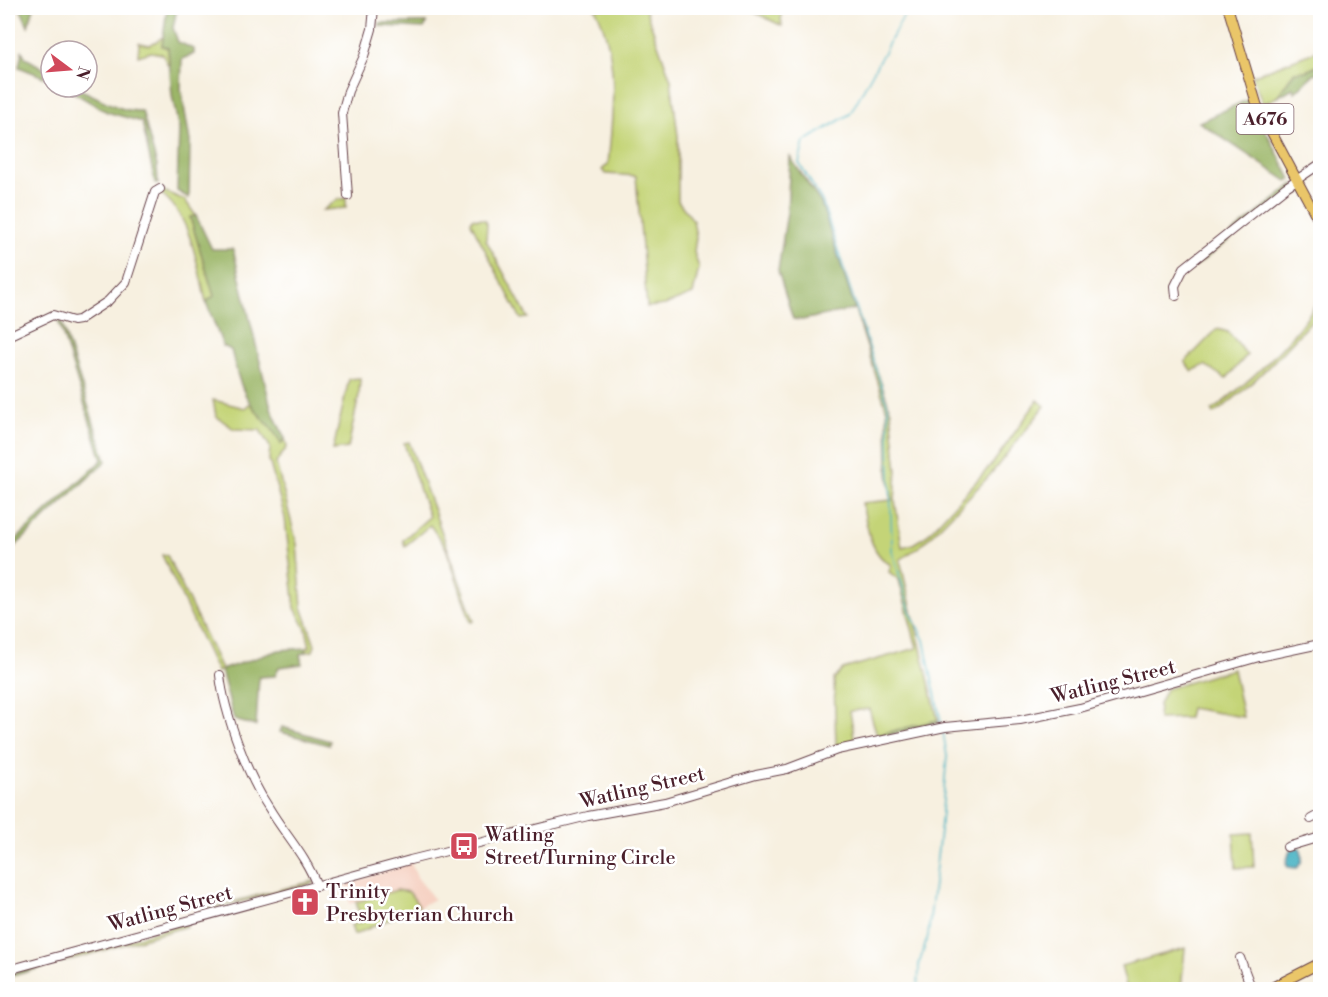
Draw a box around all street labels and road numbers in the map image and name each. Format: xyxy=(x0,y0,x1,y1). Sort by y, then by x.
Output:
road number: A676 xyxy=(1236,104,1294,134)
street label: Watling Street xyxy=(1047,655,1178,710)
street label: Watling Street xyxy=(576,762,707,815)
street label: Watling Street xyxy=(105,881,235,938)

